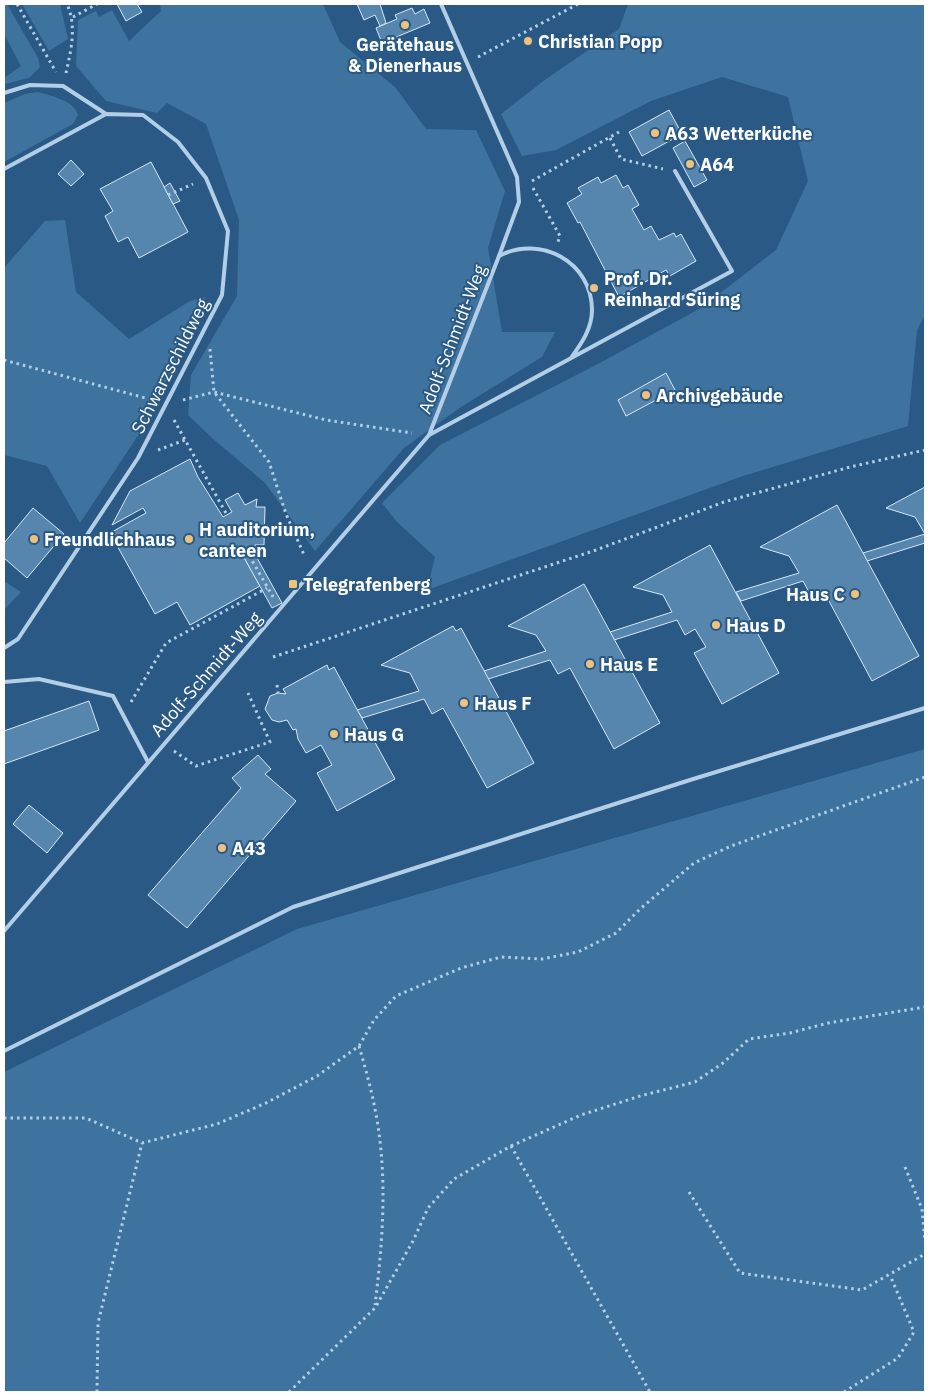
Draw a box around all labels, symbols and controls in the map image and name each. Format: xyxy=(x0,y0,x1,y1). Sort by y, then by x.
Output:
marker: Gerätehaus & Dienerhaus xyxy=(399,19,411,31)
place label: Christian Popp xyxy=(538,30,663,53)
place label: Gerätehaus & Dienerhaus xyxy=(348,33,462,77)
marker: Christian Popp xyxy=(522,35,534,47)
place label: A63 Wetterküche xyxy=(665,122,812,145)
marker: A63 Wetterküche xyxy=(649,127,661,139)
place label: A64 xyxy=(700,153,734,176)
marker: A64 xyxy=(684,158,696,170)
street label: Adolf-Schmidt-Weg xyxy=(413,261,491,417)
place label: Prof. Dr. Reinhard Süring xyxy=(604,267,740,311)
marker: Prof. Dr. Reinhard Süring xyxy=(588,282,600,294)
street label: Schwarzschildweg xyxy=(126,294,214,438)
place label: Archivgebäude xyxy=(656,384,783,407)
marker: Archivgebäude xyxy=(640,389,652,401)
place label: H auditorium, canteen xyxy=(199,518,315,562)
place label: Freundlichhaus xyxy=(44,528,175,551)
marker: Freundlichhaus xyxy=(28,533,40,545)
marker: H auditorium, canteen xyxy=(183,533,195,545)
place label: Telegrafenberg xyxy=(303,573,431,596)
marker: Telegrafenberg xyxy=(287,578,299,590)
place label: Haus C xyxy=(786,583,845,606)
marker: Haus C xyxy=(849,588,861,600)
street label: Adolf-Schmidt-Weg xyxy=(145,606,267,741)
place label: Haus D xyxy=(726,614,786,637)
marker: Haus D xyxy=(710,619,722,631)
place label: Haus E xyxy=(600,653,658,676)
marker: Haus E xyxy=(584,658,596,670)
place label: Haus F xyxy=(474,692,532,715)
marker: Haus F xyxy=(458,697,470,709)
place label: Haus G xyxy=(344,723,404,746)
marker: Haus G xyxy=(328,728,340,740)
place label: A43 xyxy=(232,837,266,860)
marker: A43 xyxy=(216,842,228,854)

